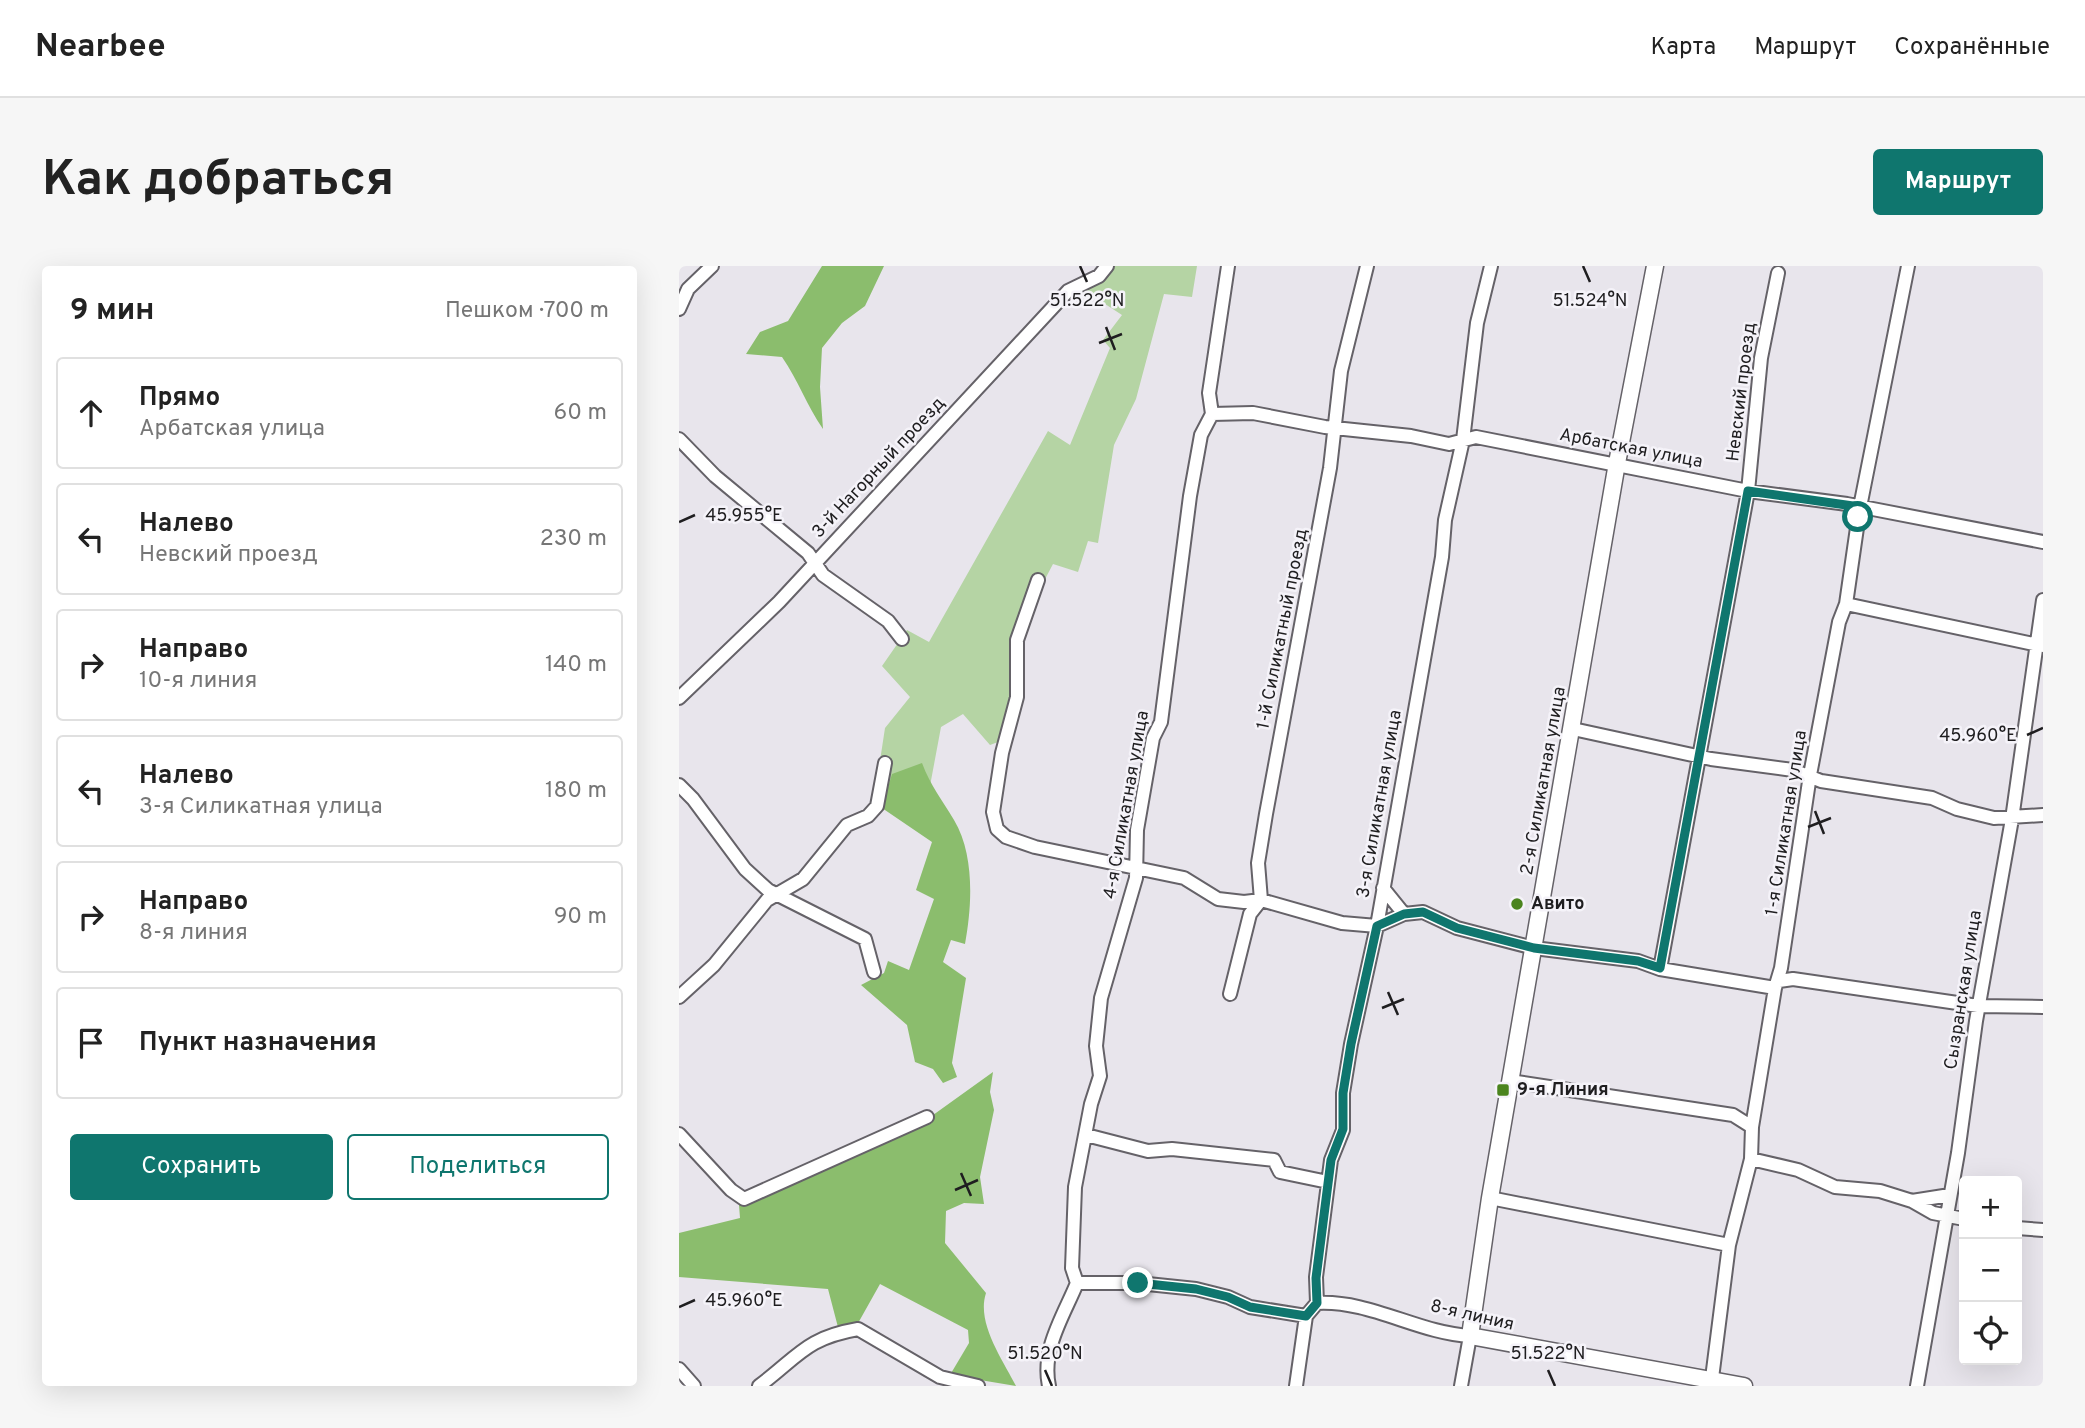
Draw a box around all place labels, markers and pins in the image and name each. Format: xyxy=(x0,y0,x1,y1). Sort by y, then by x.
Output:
place label: Авито xyxy=(1531,893,1585,916)
marker: Авито xyxy=(1509,896,1525,912)
place label: 9-я Линия xyxy=(1517,1079,1609,1102)
marker: 9-я Линия xyxy=(1495,1082,1511,1098)

